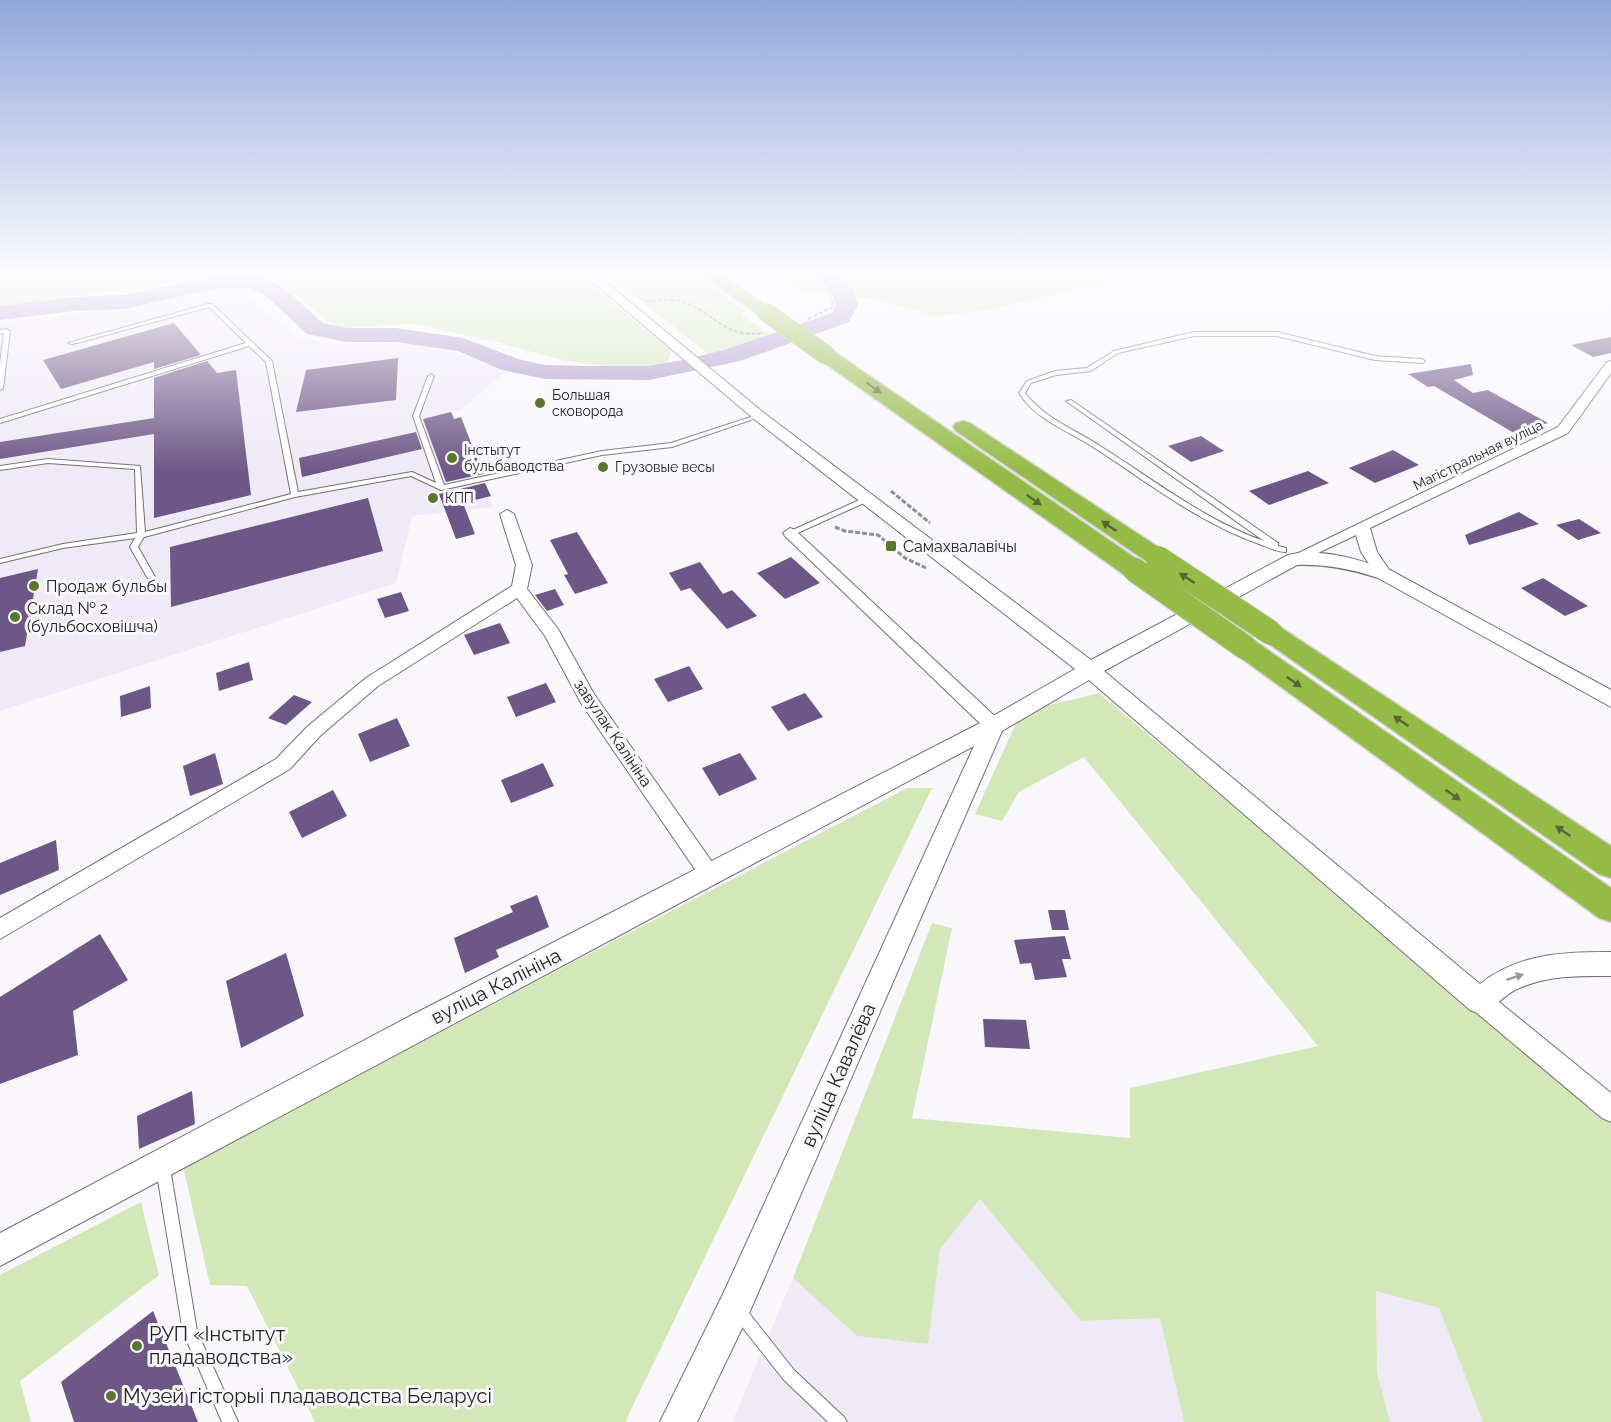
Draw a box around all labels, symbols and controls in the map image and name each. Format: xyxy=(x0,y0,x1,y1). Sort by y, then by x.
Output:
one-way arrow xyxy=(865,382,881,394)
place label: Большая сковорода xyxy=(552,387,623,419)
marker: Большая сковорода xyxy=(533,396,547,410)
street label: Магістральная вуліца xyxy=(1410,417,1546,493)
place label: Інстытут бульбаводства xyxy=(464,442,564,474)
marker: Інстытут бульбаводства xyxy=(445,451,459,465)
place label: Грузовые весы xyxy=(615,459,715,475)
marker: Грузовые весы xyxy=(596,460,610,474)
place label: КПП xyxy=(445,490,474,506)
marker: КПП xyxy=(426,491,440,505)
one-way arrow xyxy=(1025,494,1041,506)
one-way arrow xyxy=(1102,520,1118,532)
place label: Самахвалавічы xyxy=(903,537,1017,556)
marker: Самахвалавічы xyxy=(884,539,898,553)
one-way arrow xyxy=(1180,572,1196,584)
place label: Продаж бульбы xyxy=(46,577,167,596)
marker: Продаж бульбы xyxy=(27,579,41,593)
place label: Склад № 2 (бульбосховішча) xyxy=(27,599,158,636)
marker: Склад № 2 (бульбосховішча) xyxy=(8,610,22,624)
street label: завулак Калініна xyxy=(570,676,656,790)
one-way arrow xyxy=(1286,676,1302,688)
one-way arrow xyxy=(1393,716,1409,727)
one-way arrow xyxy=(1445,789,1461,801)
one-way arrow xyxy=(1555,825,1571,837)
street label: вуліца Калініна xyxy=(427,943,565,1029)
one-way arrow xyxy=(1506,972,1524,982)
street label: вуліца Кавалёва xyxy=(796,999,880,1151)
place label: РУП «Інстытут пладаводства» xyxy=(149,1322,293,1369)
marker: РУП «Інстытут пладаводства» xyxy=(130,1339,144,1353)
place label: Музей гісторыі пладаводства Беларусі xyxy=(123,1384,492,1408)
marker: Музей гісторыі пладаводства Беларусі xyxy=(104,1389,118,1403)

